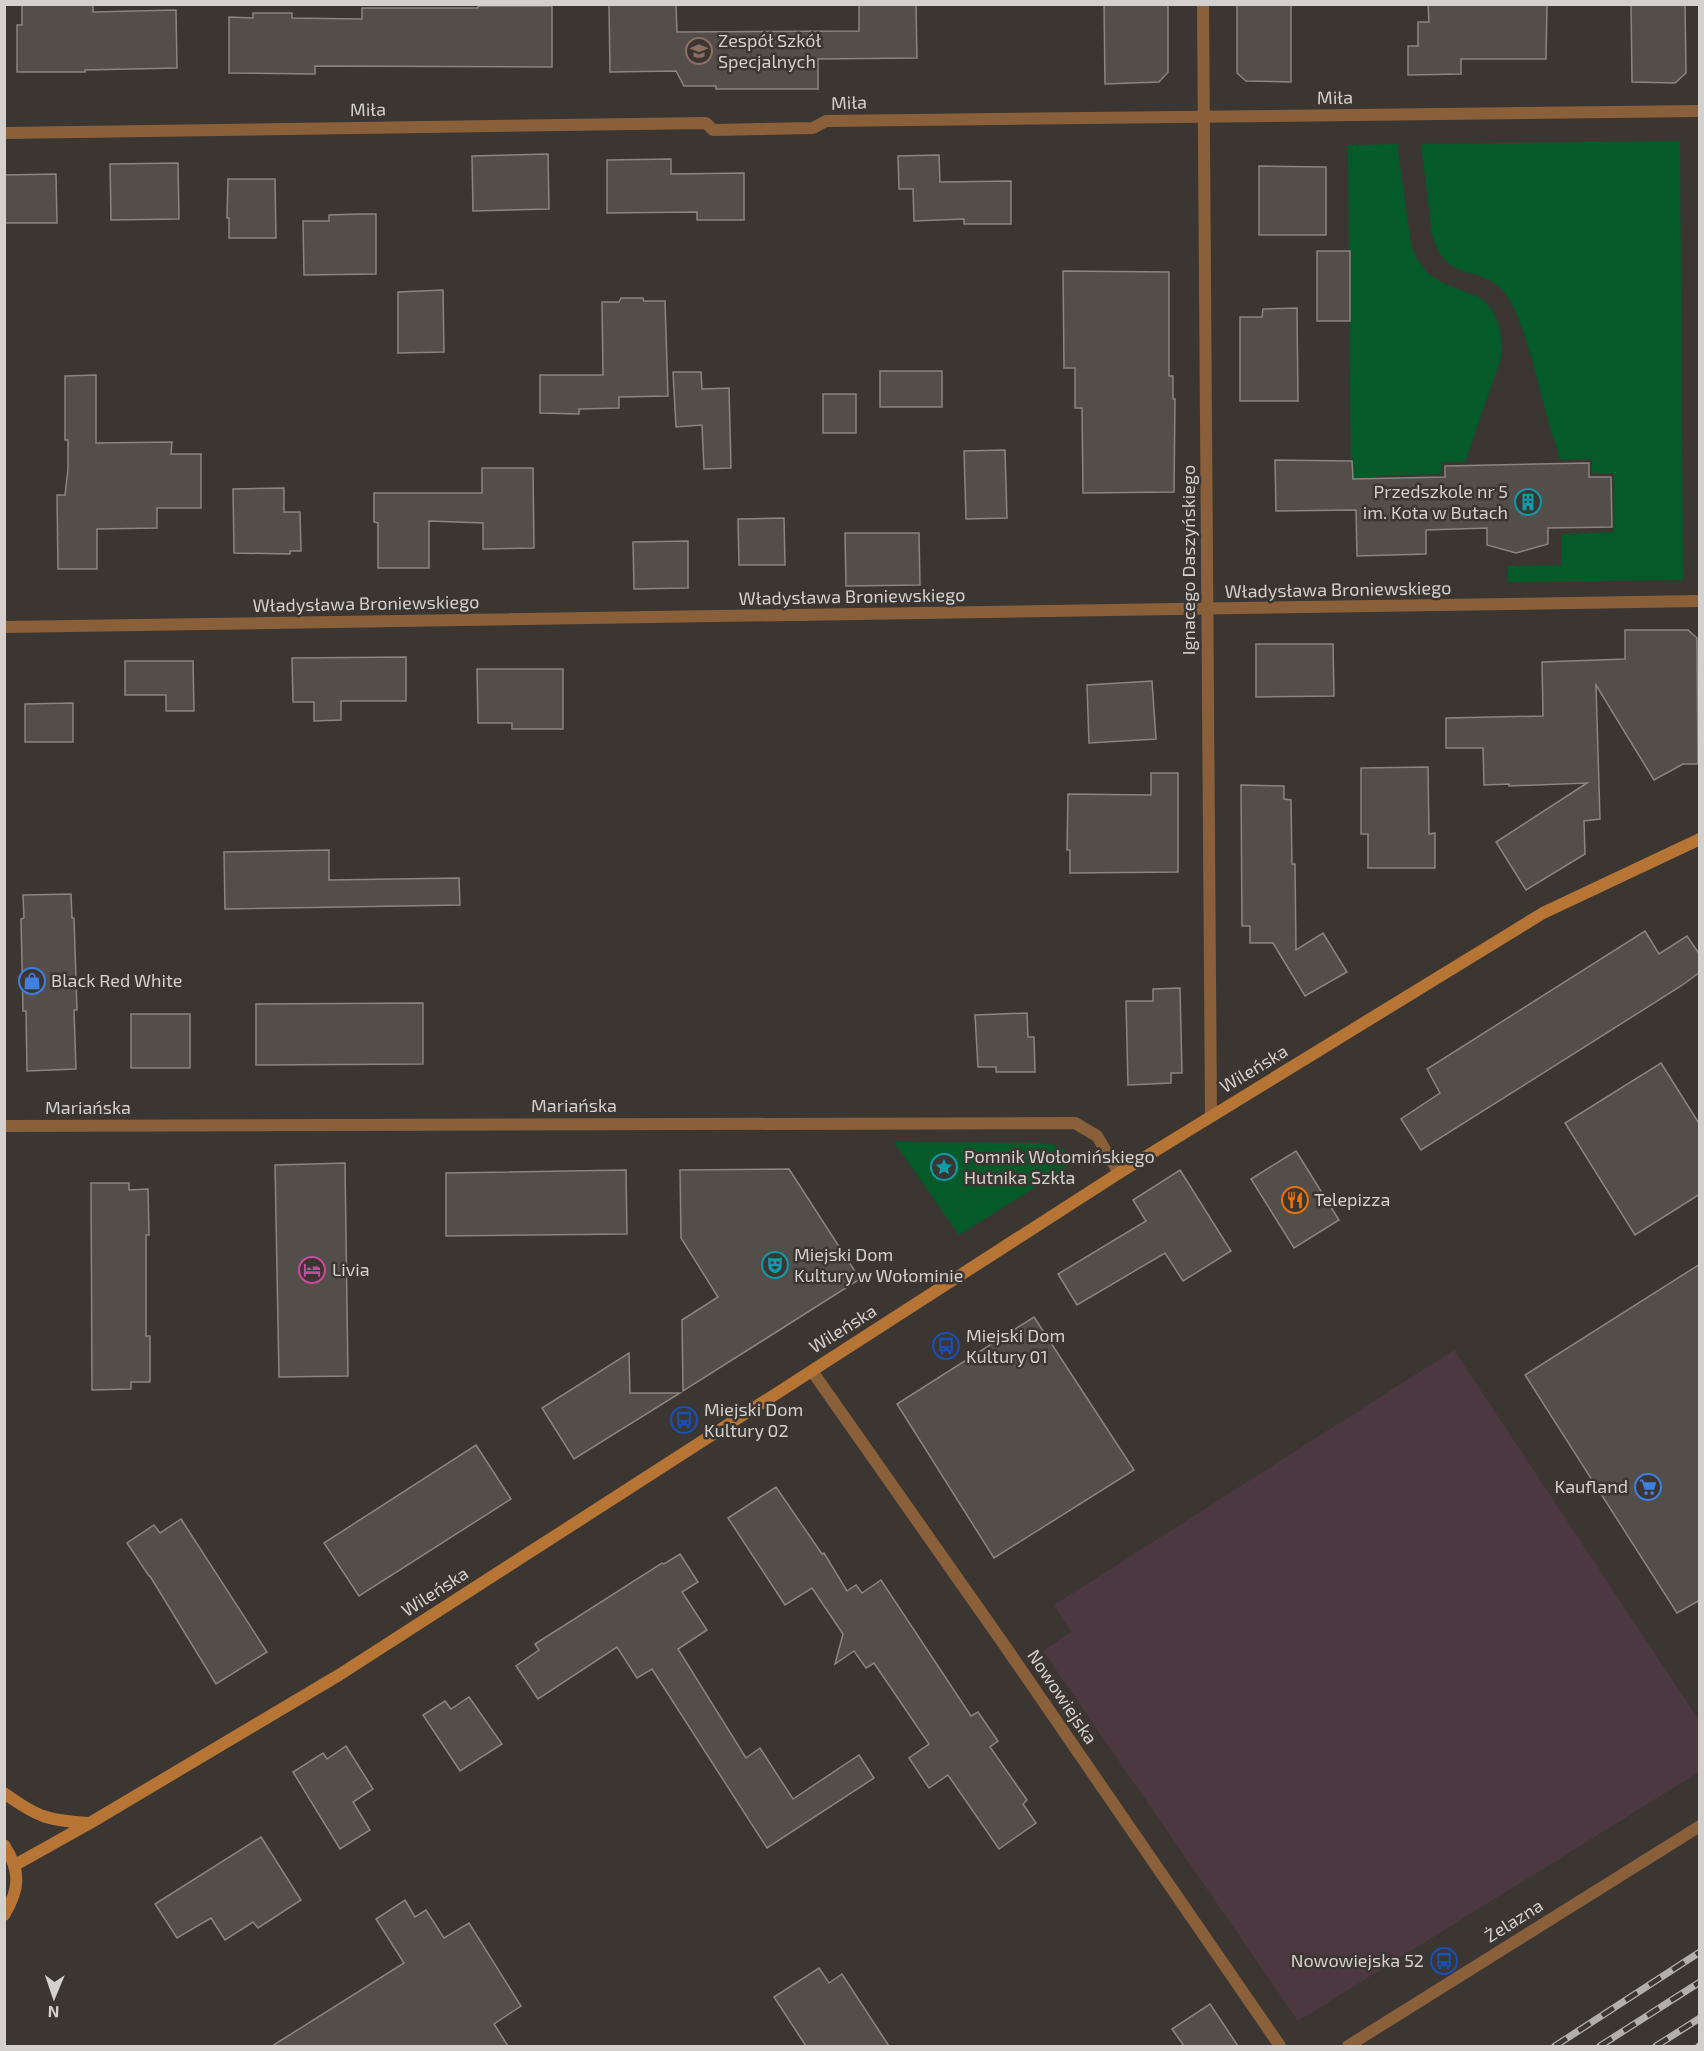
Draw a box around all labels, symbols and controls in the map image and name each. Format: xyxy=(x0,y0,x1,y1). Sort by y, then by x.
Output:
place label: Zespół Szkół Specjalnych xyxy=(718,29,821,72)
school or university icon: Zespół Szkół Specjalnych xyxy=(684,36,714,66)
street label: Miła xyxy=(1317,86,1353,108)
street label: Miła xyxy=(831,90,867,114)
street label: Miła xyxy=(350,98,386,120)
street label: Ignacego Daszyńskiego xyxy=(1177,465,1199,655)
place label: Przedszkole nr 5 im. Kota w Butach xyxy=(1363,480,1508,523)
building icon: Przedszkole nr 5 im. Kota w Butach xyxy=(1513,487,1543,517)
street label: Władysława Broniewskiego xyxy=(1224,576,1452,602)
street label: Władysława Broniewskiego xyxy=(738,583,966,609)
street label: Władysława Broniewskiego xyxy=(252,590,480,616)
shop icon: Black Red White xyxy=(17,966,47,996)
place label: Black Red White xyxy=(51,969,183,991)
street label: Wileńska xyxy=(1216,1039,1291,1097)
street label: Mariańska xyxy=(531,1094,617,1116)
street label: Mariańska xyxy=(45,1096,131,1118)
place label: Pomnik Wołomińskiego Hutnika Szkła xyxy=(964,1145,1155,1188)
place icon: Pomnik Wołomińskiego Hutnika Szkła xyxy=(929,1152,959,1182)
restaurant icon: Telepizza xyxy=(1280,1185,1310,1215)
place label: Telepizza xyxy=(1314,1188,1390,1210)
place label: Miejski Dom Kultury w Wołominie xyxy=(794,1243,963,1286)
theatre icon: Miejski Dom Kultury w Wołominie xyxy=(760,1250,790,1280)
hotel icon: Livia xyxy=(297,1255,327,1285)
place label: Livia xyxy=(332,1258,370,1280)
street label: Wileńska xyxy=(805,1299,880,1357)
place label: Miejski Dom Kultury 01 xyxy=(966,1324,1065,1367)
bus stop icon: Miejski Dom Kultury 01 xyxy=(931,1331,961,1361)
place label: Miejski Dom Kultury 02 xyxy=(704,1398,803,1441)
bus stop icon: Miejski Dom Kultury 02 xyxy=(669,1405,699,1435)
supermarket icon: Kaufland xyxy=(1633,1472,1663,1502)
place label: Kaufland xyxy=(1555,1475,1628,1497)
street label: Wileńska xyxy=(397,1561,472,1621)
street label: Nowowiejska xyxy=(1023,1645,1103,1748)
street label: Żelazna xyxy=(1480,1894,1547,1947)
bus stop icon: Nowowiejska 52 xyxy=(1429,1946,1459,1976)
place label: Nowowiejska 52 xyxy=(1291,1949,1424,1971)
north arrow xyxy=(24,1967,84,2027)
text: N xyxy=(47,2003,60,2022)

